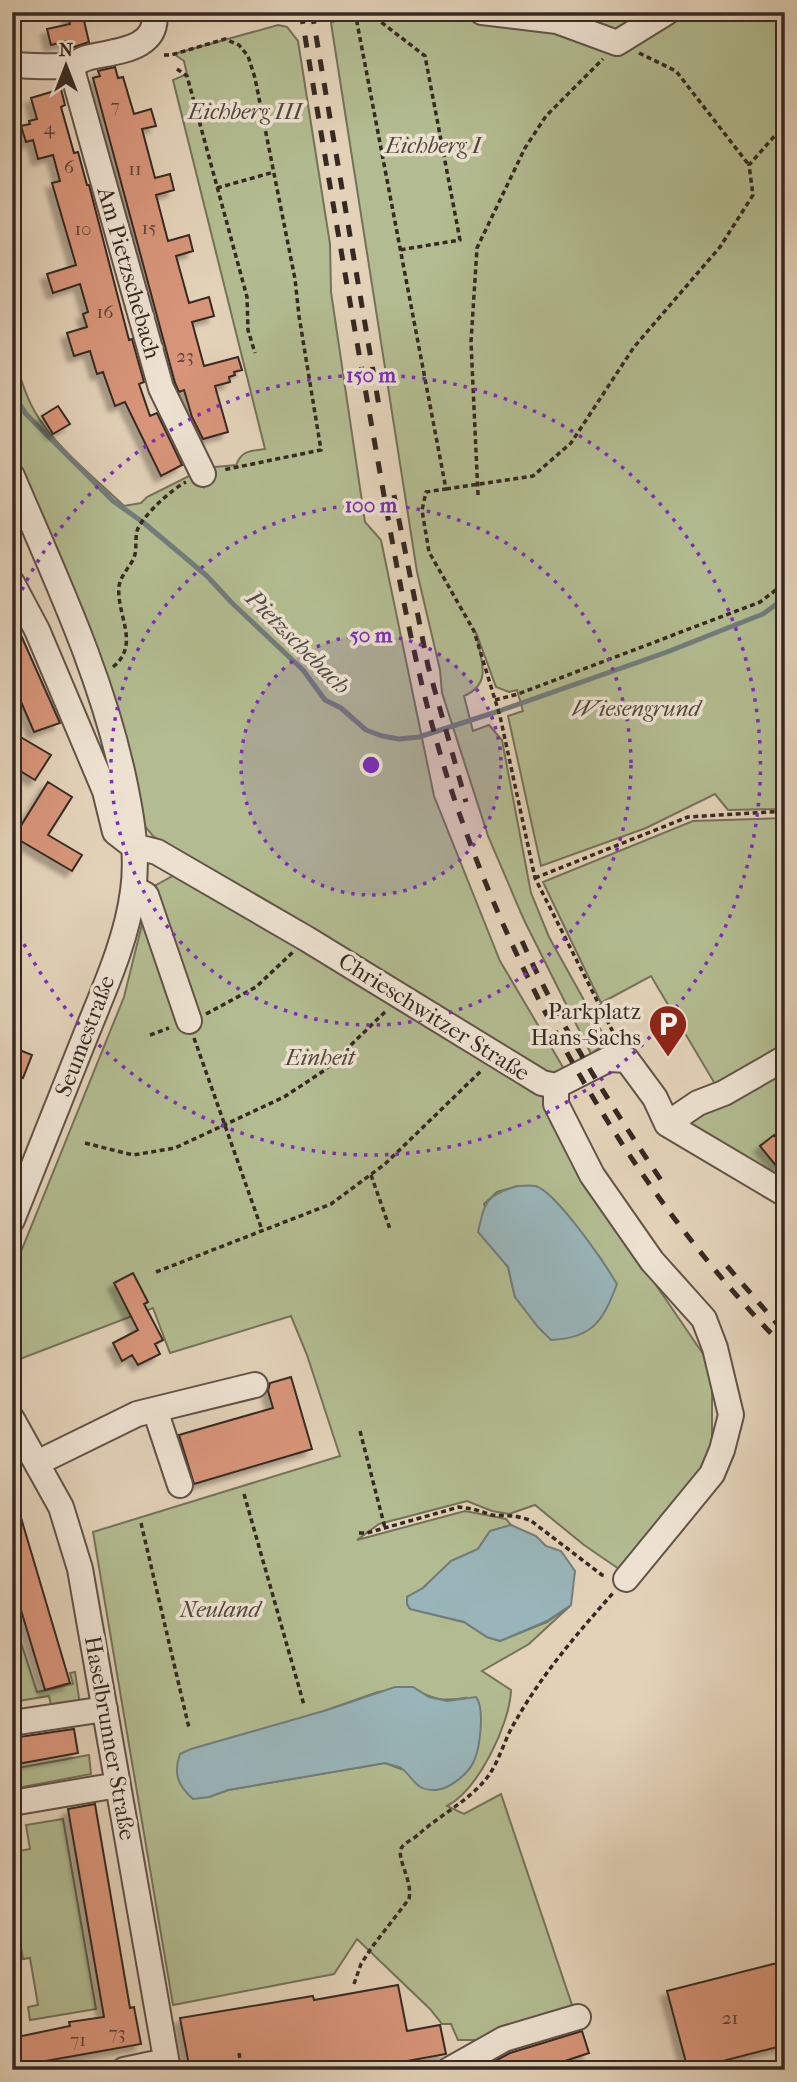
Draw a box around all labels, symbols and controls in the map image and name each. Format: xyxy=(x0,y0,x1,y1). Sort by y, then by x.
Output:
north arrow xyxy=(32,32,102,102)
text: N xyxy=(59,39,74,61)
house number: 7 xyxy=(110,95,120,117)
park label: Eichberg III xyxy=(186,98,305,125)
house number: 4 xyxy=(43,117,55,139)
park label: Eichberg I xyxy=(383,132,484,159)
house number: 6 xyxy=(64,156,75,178)
house number: 11 xyxy=(128,158,142,180)
street label: Am Pietzschebach xyxy=(91,183,166,362)
house number: 15 xyxy=(142,217,156,239)
house number: 10 xyxy=(74,218,92,240)
house number: 16 xyxy=(97,301,114,323)
house number: 23 xyxy=(176,345,194,367)
text: 150 m xyxy=(346,363,397,387)
text: 100 m xyxy=(345,493,398,517)
water label: Pietzschebach xyxy=(239,583,356,700)
text: 50 m xyxy=(350,623,393,647)
park label: Wiesengrund xyxy=(572,695,704,722)
centre of rings xyxy=(359,753,383,777)
street label: Chrieschwitzer Straße xyxy=(334,947,534,1087)
street label: Seumestraße xyxy=(50,972,120,1100)
place label: Parkplatz Hans-Sachs xyxy=(530,998,641,1051)
parking icon: Parkplatz Hans-Sachs xyxy=(647,1003,689,1058)
park label: Einheit xyxy=(283,1044,357,1071)
park label: Neuland xyxy=(179,1596,264,1623)
street label: Haselbrunner Straße xyxy=(79,1634,141,1842)
house number: 21 xyxy=(722,2007,738,2029)
house number: 73 xyxy=(109,2022,125,2044)
house number: 71 xyxy=(70,2029,86,2051)

